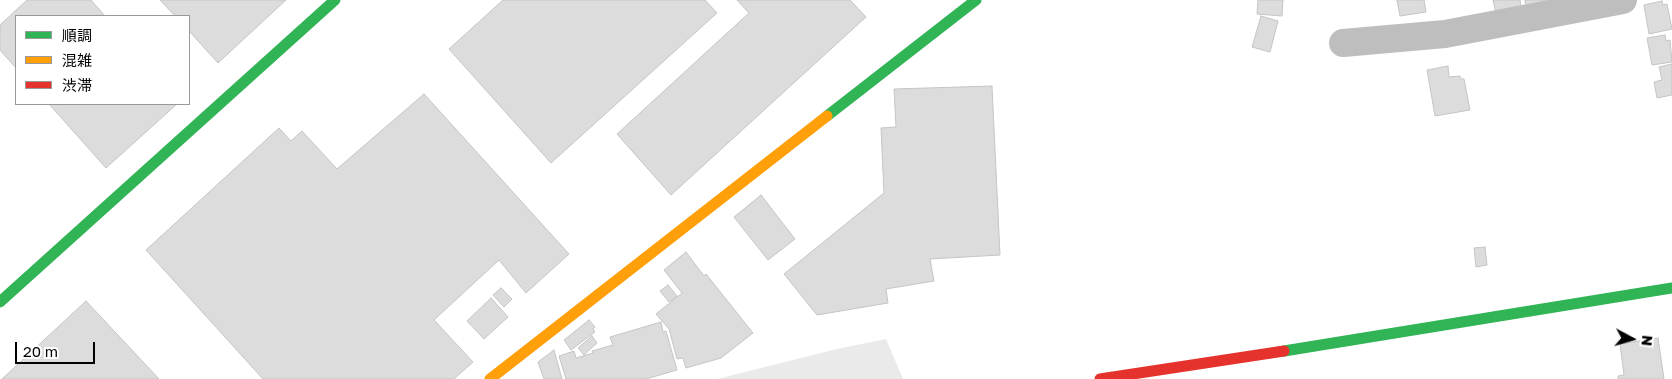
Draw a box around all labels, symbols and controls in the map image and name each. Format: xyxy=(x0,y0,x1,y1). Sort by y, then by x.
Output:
legend xyxy=(15,15,190,105)
text: 順調 xyxy=(62,26,92,44)
text: 混雑 xyxy=(62,51,92,69)
text: 渋滞 xyxy=(62,76,92,94)
north arrow xyxy=(1607,314,1657,364)
scale bar xyxy=(18,332,98,364)
text: N xyxy=(1638,334,1656,347)
text: 20 m xyxy=(23,342,58,360)

